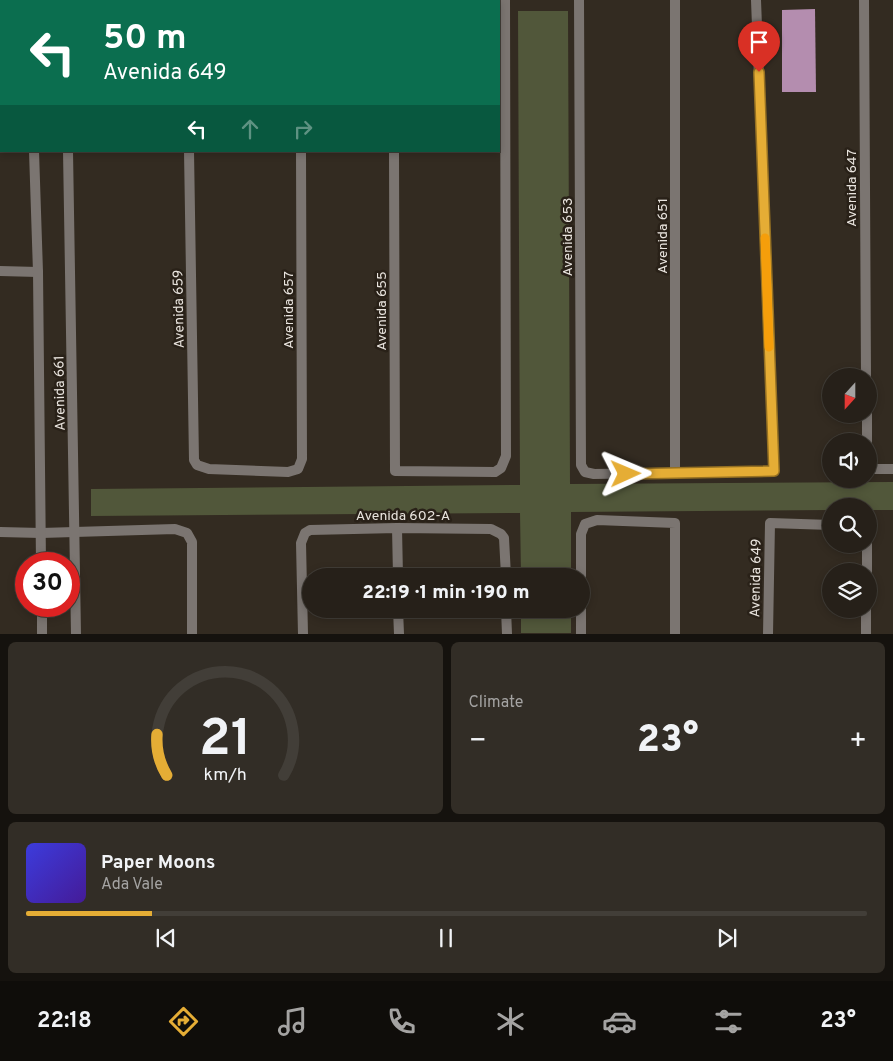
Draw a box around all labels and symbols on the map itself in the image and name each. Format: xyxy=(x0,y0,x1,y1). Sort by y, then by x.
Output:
pin xyxy=(738,21,780,72)
street label: Avenida 647 xyxy=(844,149,861,227)
street label: Avenida 653 xyxy=(560,197,577,277)
street label: Avenida 651 xyxy=(655,198,672,274)
street label: Avenida 659 xyxy=(170,269,189,349)
street label: Avenida 657 xyxy=(281,271,298,349)
street label: Avenida 655 xyxy=(374,271,391,351)
street label: Avenida 661 xyxy=(51,355,70,431)
north arrow xyxy=(822,368,878,422)
position arrow xyxy=(599,447,651,499)
street label: Avenida 602-A xyxy=(356,508,450,525)
street label: Avenida 649 xyxy=(747,539,766,618)
speed limit sign: 30 xyxy=(15,552,80,617)

